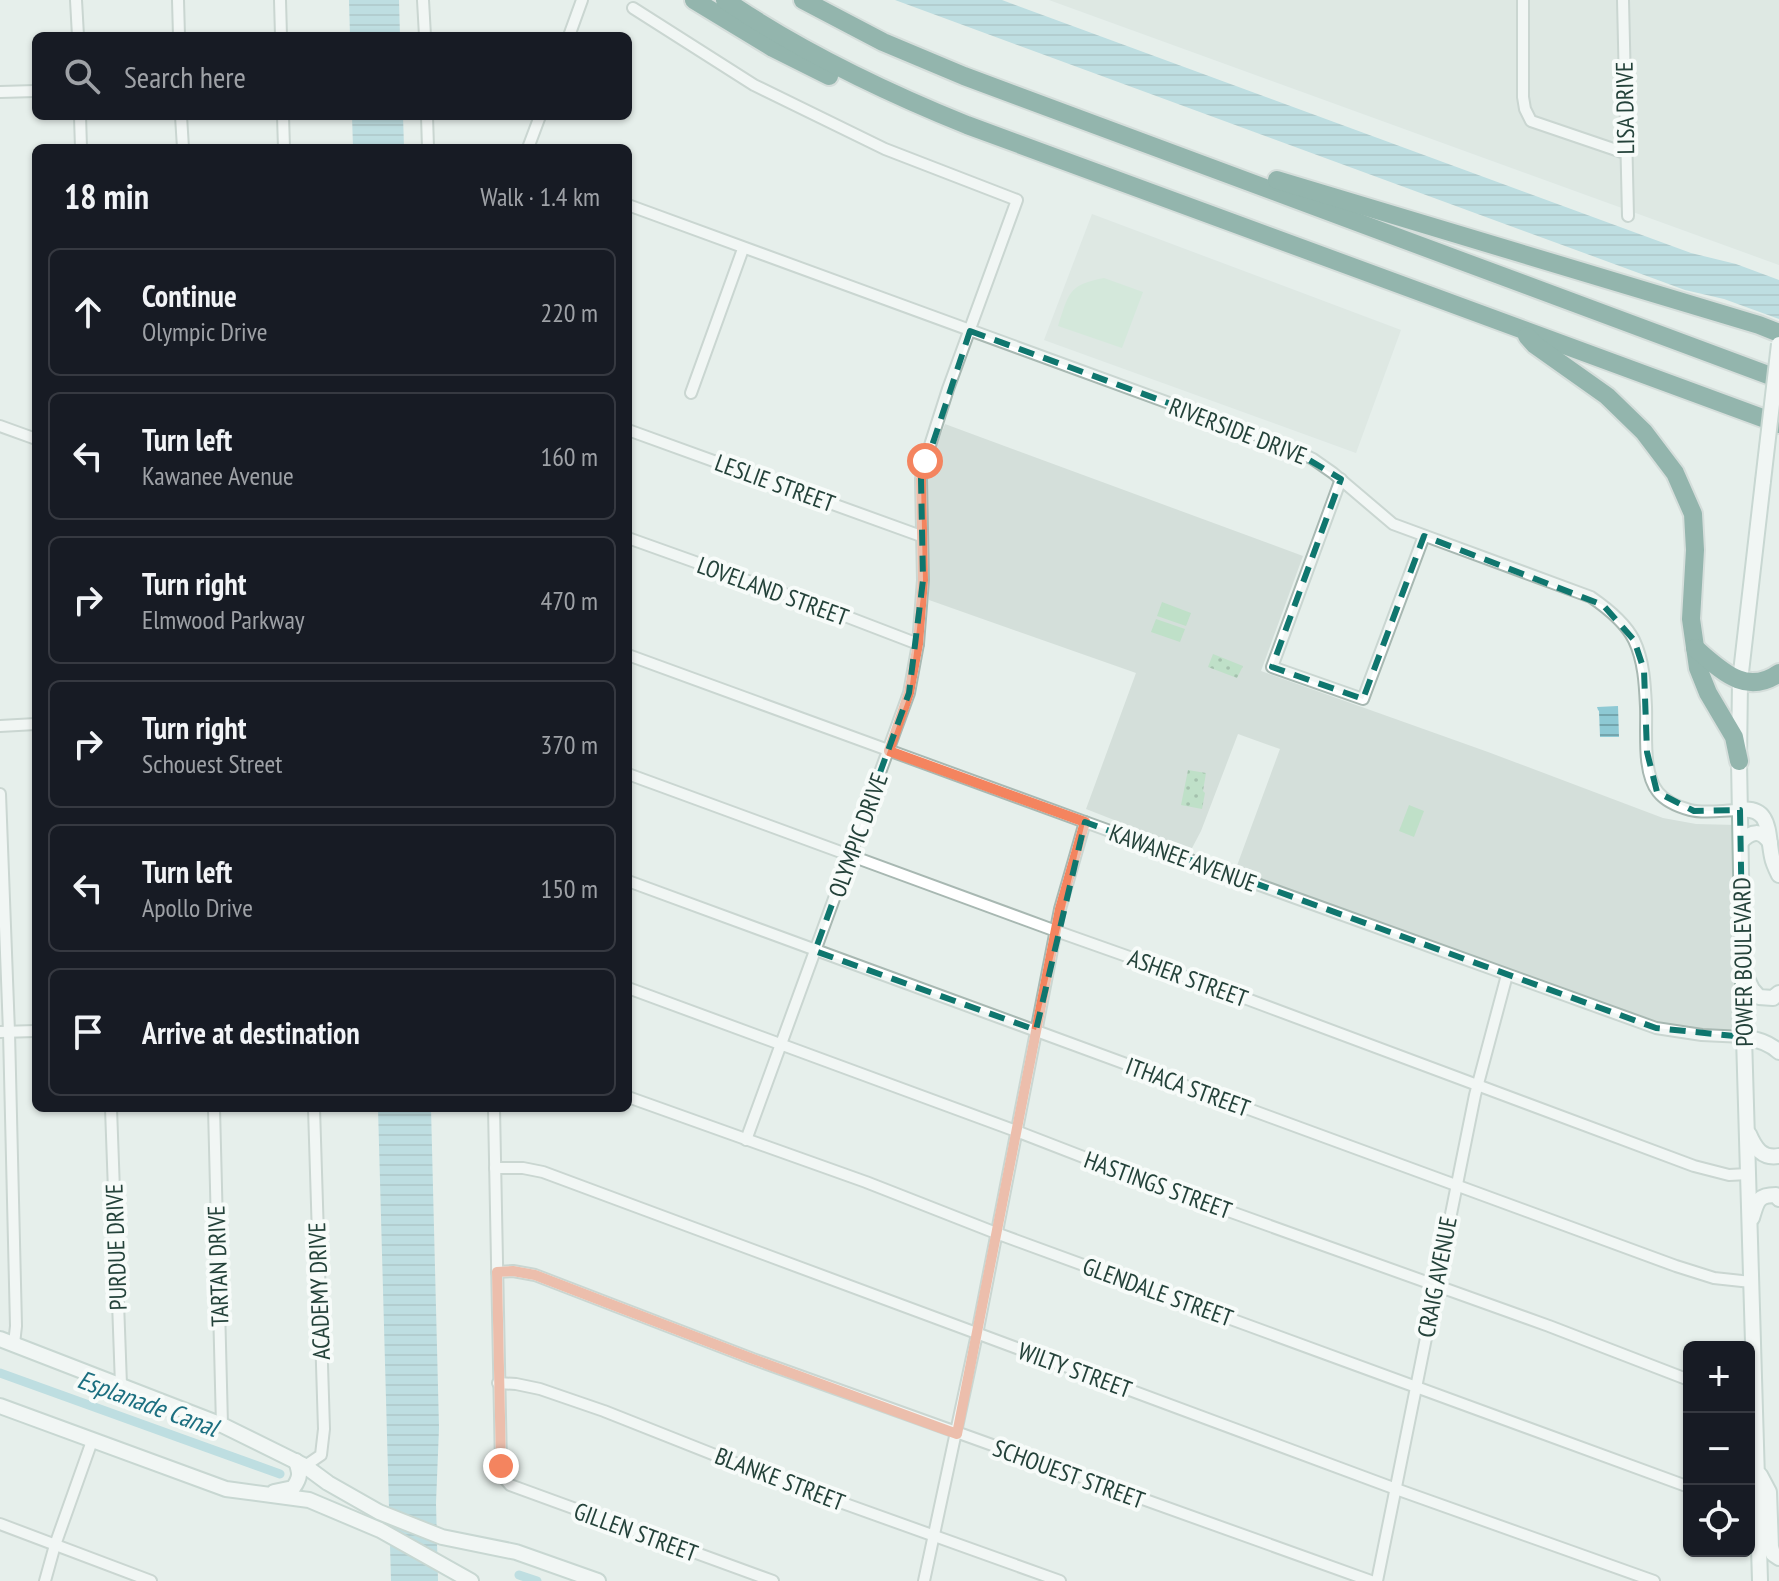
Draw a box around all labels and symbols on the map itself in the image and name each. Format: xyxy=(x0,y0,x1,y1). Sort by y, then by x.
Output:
street label: LISA DRIVE xyxy=(1609,61,1641,155)
street label: RIVERSIDE DRIVE xyxy=(1165,391,1311,471)
route start xyxy=(907,443,943,479)
street label: LESLIE STREET xyxy=(711,447,839,519)
street label: LOVELAND STREET xyxy=(693,549,853,633)
street label: OLYMPIC DRIVE xyxy=(821,769,895,901)
street label: KAWANEE AVENUE xyxy=(1105,817,1261,899)
street label: POWER BOULEVARD xyxy=(1726,877,1760,1047)
street label: ASHER STREET xyxy=(1124,942,1252,1014)
street label: ITHACA STREET xyxy=(1122,1050,1255,1124)
street label: HASTINGS STREET xyxy=(1080,1144,1236,1226)
street label: PURDUE DRIVE xyxy=(98,1183,134,1311)
street label: TARTAN DRIVE xyxy=(200,1205,236,1327)
street label: CRAIG AVENUE xyxy=(1410,1214,1464,1340)
street label: ACADEMY DRIVE xyxy=(301,1222,337,1360)
street label: GLENDALE STREET xyxy=(1079,1250,1238,1334)
street label: WILTY STREET xyxy=(1014,1335,1136,1405)
water label: Esplanade Canal xyxy=(73,1362,225,1445)
street label: SCHOUEST STREET xyxy=(989,1432,1149,1516)
street label: BLANKE STREET xyxy=(711,1440,850,1518)
route end xyxy=(483,1448,519,1484)
street label: GILLEN STREET xyxy=(570,1495,702,1569)

